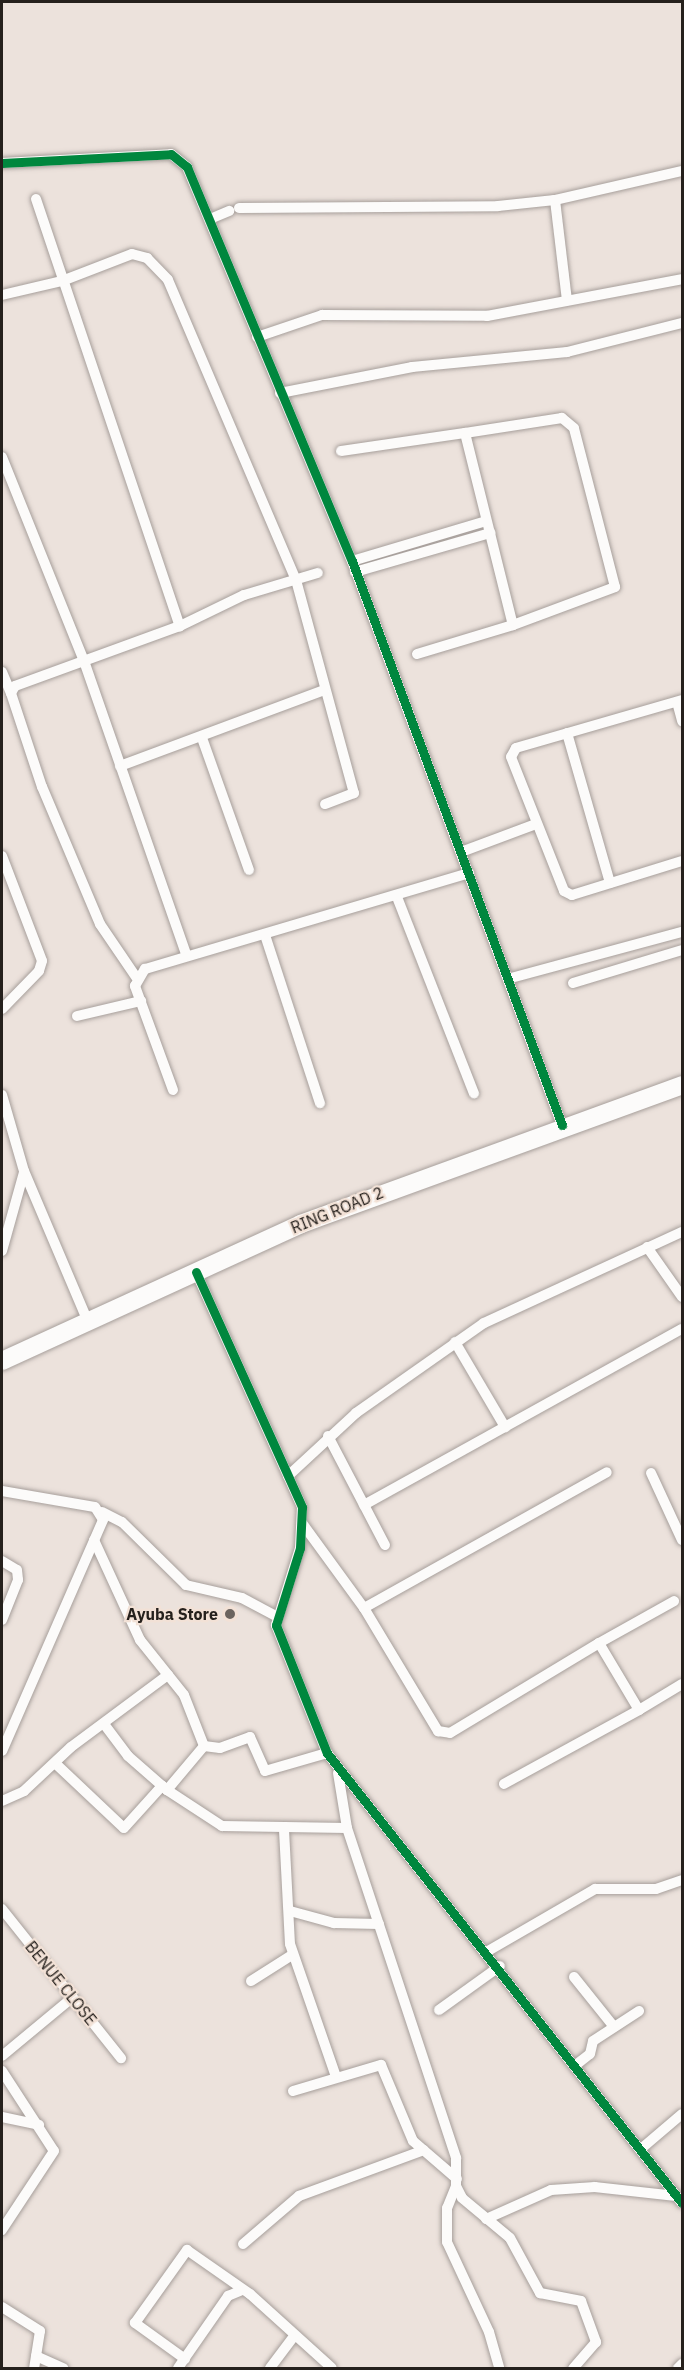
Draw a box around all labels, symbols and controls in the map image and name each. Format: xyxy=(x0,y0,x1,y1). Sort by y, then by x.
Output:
street label: RING ROAD 2 xyxy=(288,1183,386,1237)
place label: Ayuba Store xyxy=(126,1604,218,1624)
marker: Ayuba Store xyxy=(223,1607,237,1621)
street label: BENUE CLOSE xyxy=(21,1937,101,2029)

